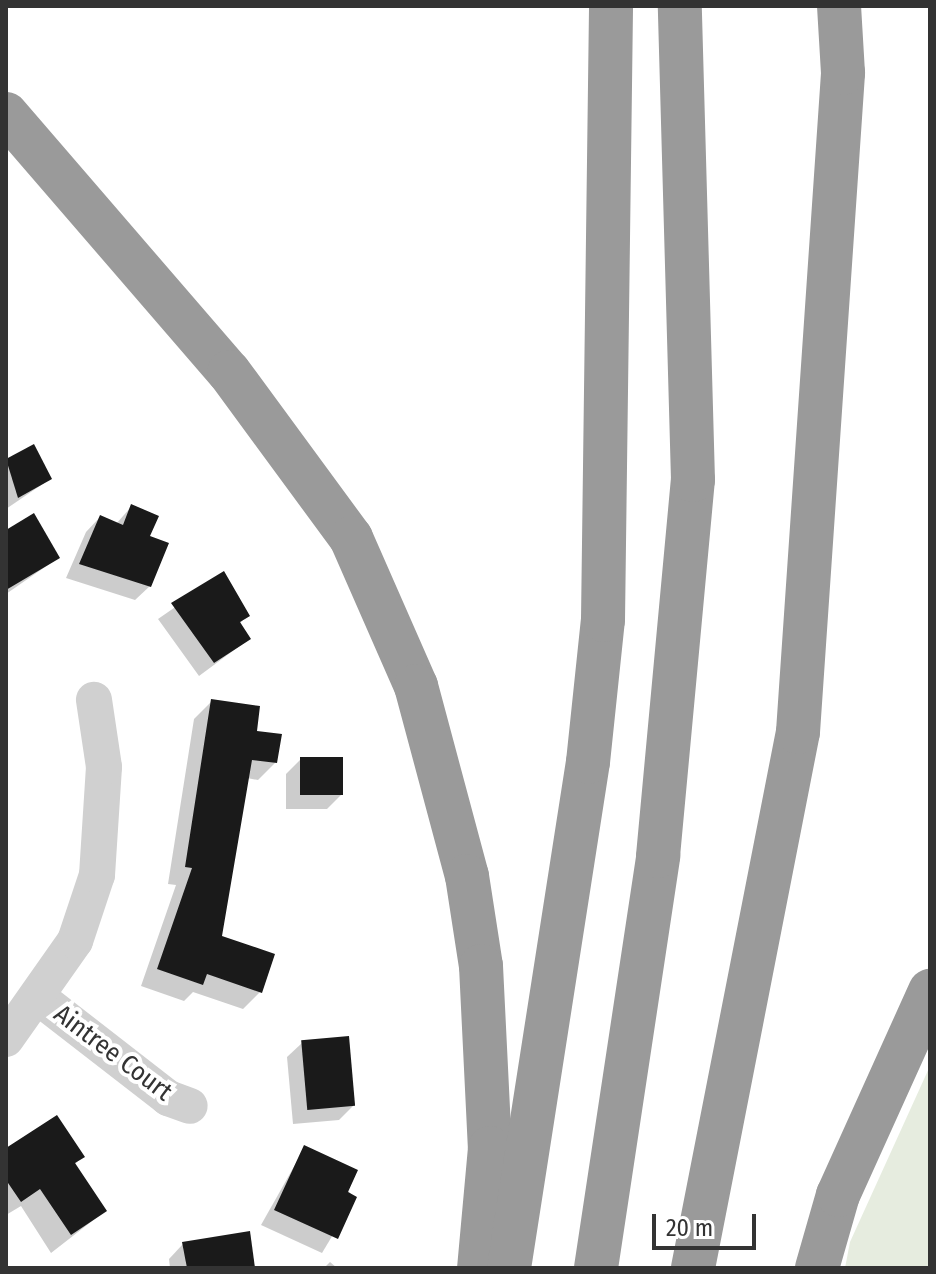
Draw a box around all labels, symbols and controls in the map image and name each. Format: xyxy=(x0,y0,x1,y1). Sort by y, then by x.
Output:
street label: Aintree Court xyxy=(48,998,178,1108)
scale bar xyxy=(656,1198,760,1248)
text: 20 m xyxy=(666,1214,713,1242)

